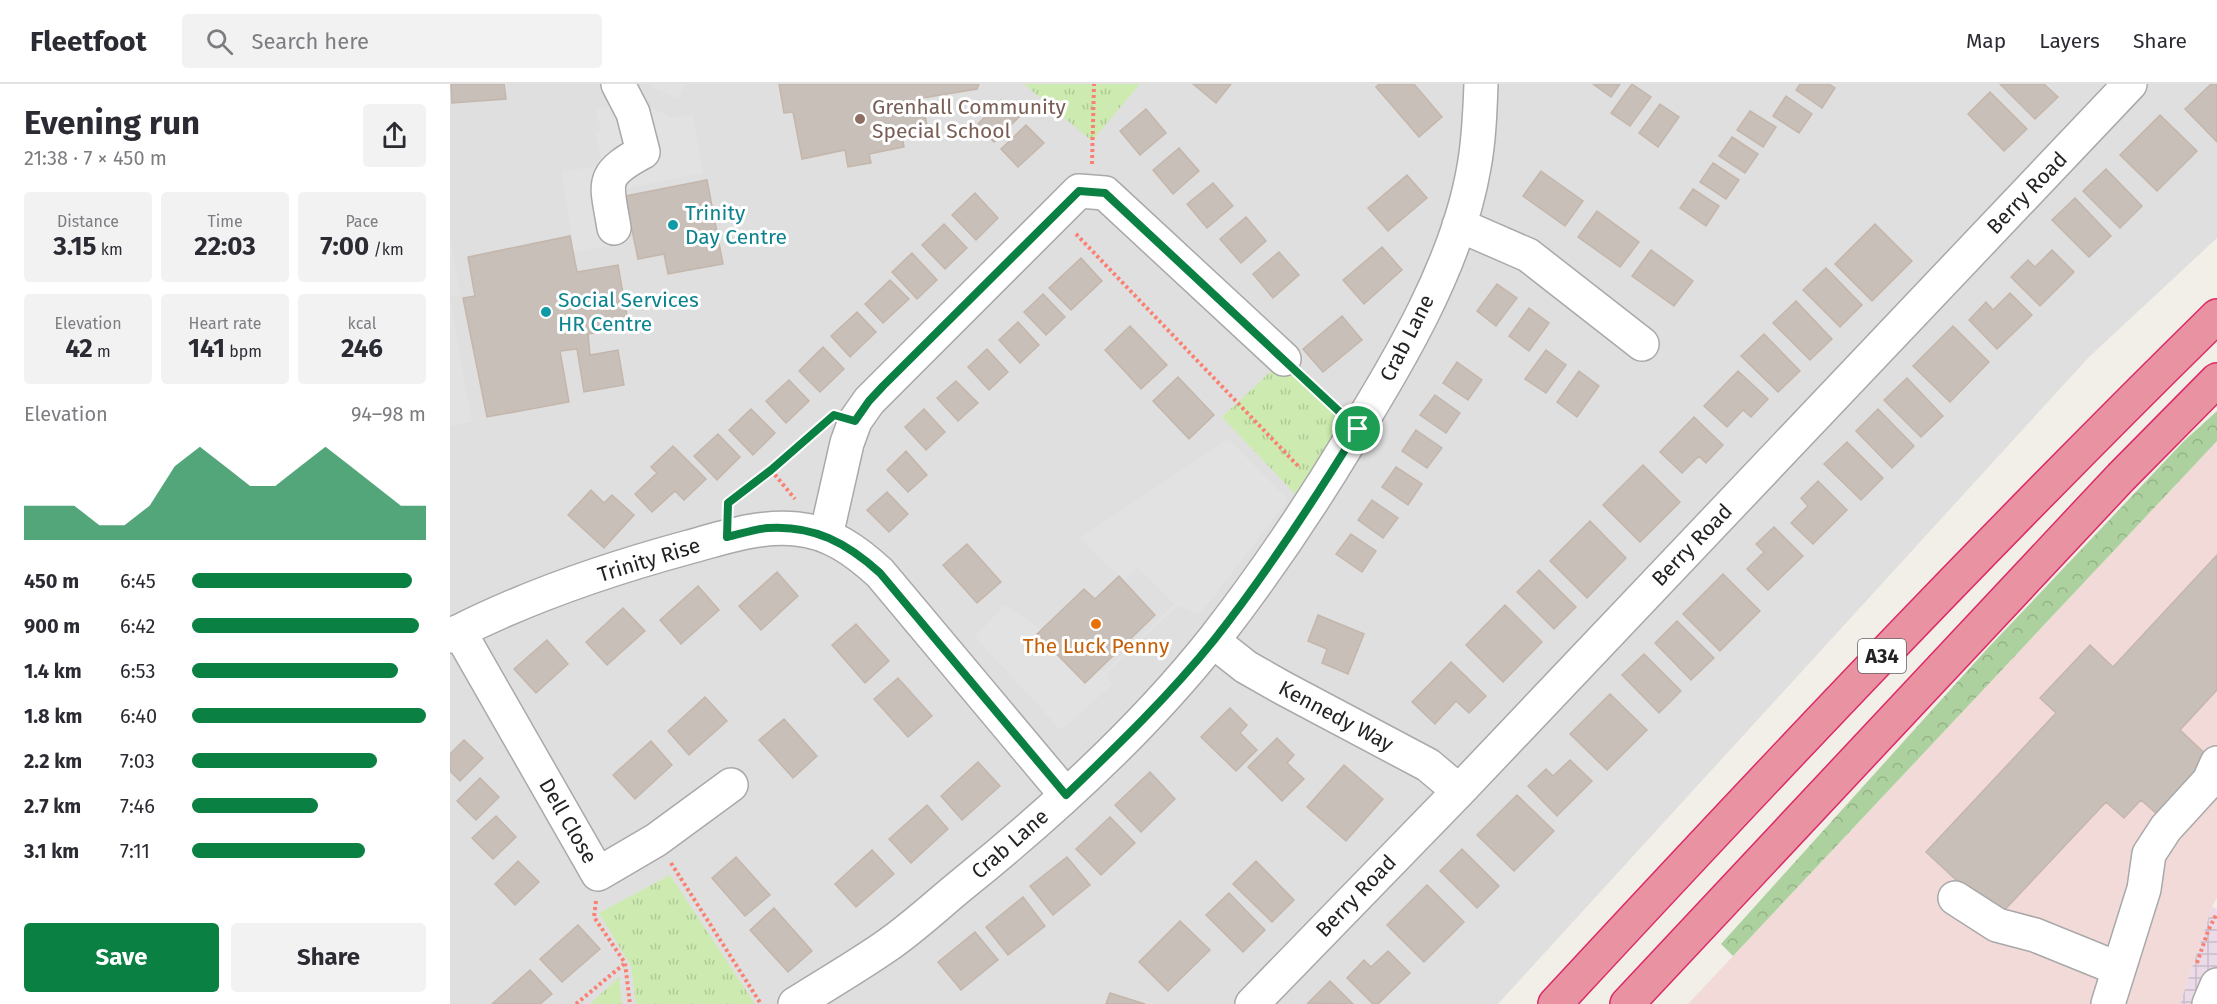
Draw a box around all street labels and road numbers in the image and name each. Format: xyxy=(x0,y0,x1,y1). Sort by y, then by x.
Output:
street label: Berry Road xyxy=(1981,146,2073,240)
street label: Crab Lane xyxy=(1374,290,1440,386)
street label: Berry Road xyxy=(1646,498,1738,592)
street label: Trinity Rise xyxy=(595,532,703,588)
road number: A34 xyxy=(1858,639,1906,673)
street label: Kennedy Way xyxy=(1274,675,1398,757)
street label: Dell Close xyxy=(533,774,603,868)
street label: Crab Lane xyxy=(966,803,1054,885)
street label: Berry Road xyxy=(1310,849,1402,943)

